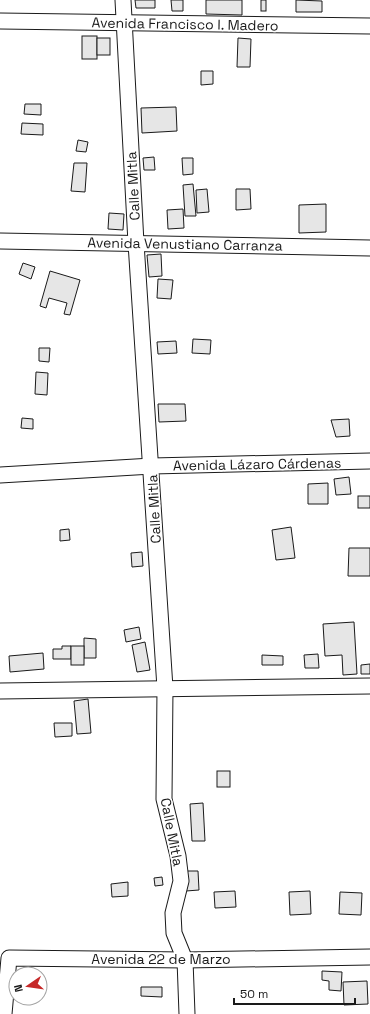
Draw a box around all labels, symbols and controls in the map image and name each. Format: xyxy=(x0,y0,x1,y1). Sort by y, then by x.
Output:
street label: Avenida Francisco I. Madero xyxy=(91,13,279,35)
street label: Calle Mitla xyxy=(122,151,144,221)
street label: Avenida Venustiano Carranza xyxy=(87,233,283,255)
street label: Avenida Lázaro Cárdenas xyxy=(173,454,341,474)
street label: Calle Mitla xyxy=(143,474,165,544)
street label: Calle Mitla xyxy=(157,796,187,868)
street label: Avenida 22 de Marzo xyxy=(91,950,231,968)
north arrow xyxy=(8,966,48,1006)
scale bar xyxy=(234,980,355,1006)
text: N xyxy=(11,983,26,993)
text: 50 m xyxy=(240,986,268,1002)

